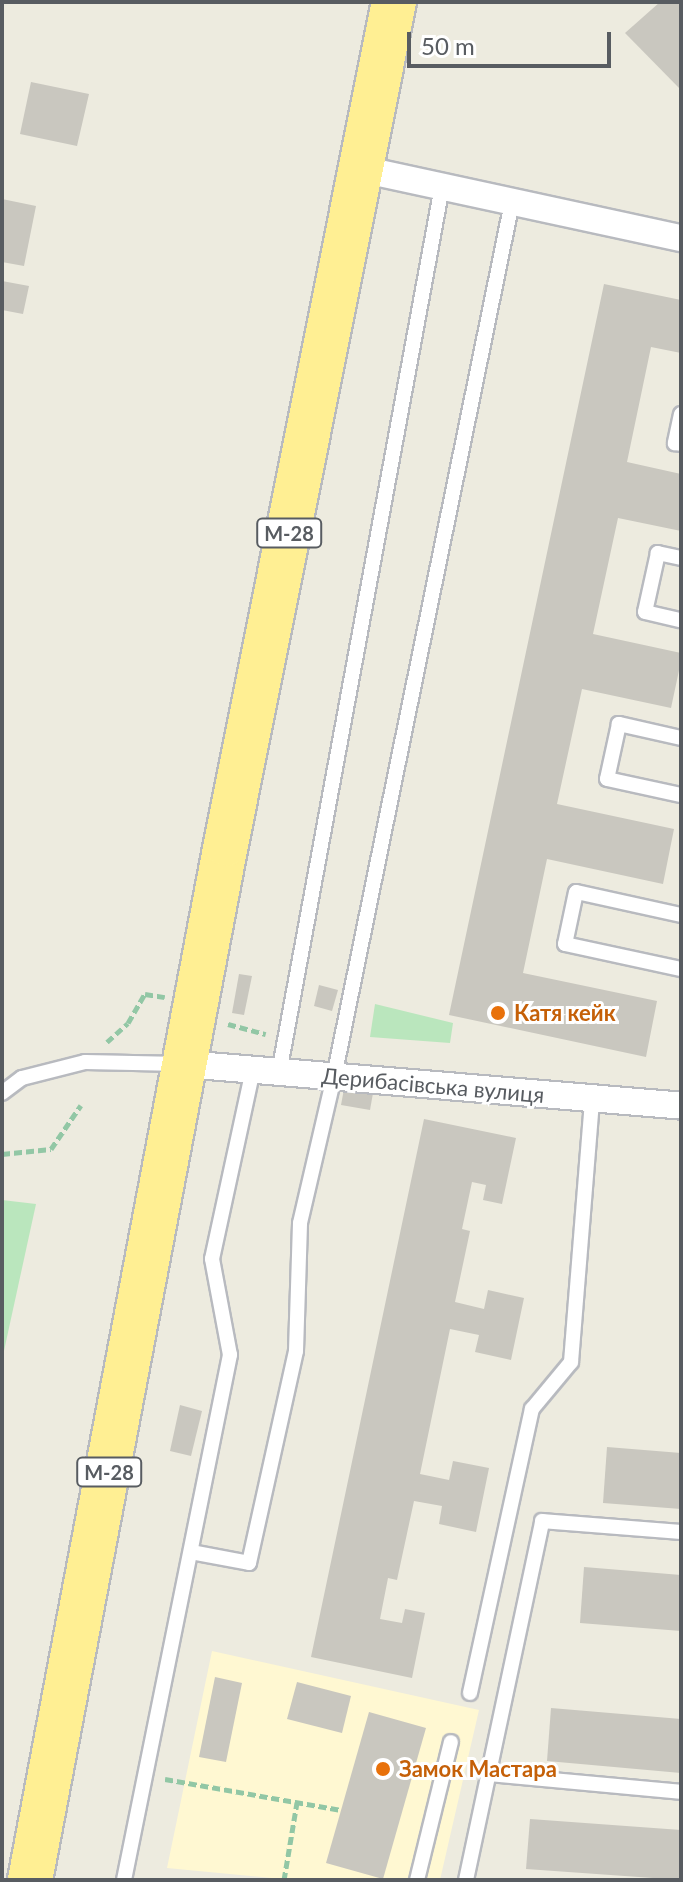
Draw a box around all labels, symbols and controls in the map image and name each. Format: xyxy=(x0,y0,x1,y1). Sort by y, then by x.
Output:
scale bar xyxy=(411,16,615,66)
text: 50 m xyxy=(421,31,475,60)
road number: М-28 xyxy=(255,517,323,549)
place label: Катя кейк xyxy=(514,1000,616,1026)
marker: Катя кейк xyxy=(489,1004,507,1022)
street label: Дерибасівська вулиця xyxy=(321,1062,545,1108)
road number: М-28 xyxy=(75,1456,143,1488)
place label: Замок Мастара xyxy=(399,1756,557,1782)
marker: Замок Мастара xyxy=(374,1760,392,1778)

